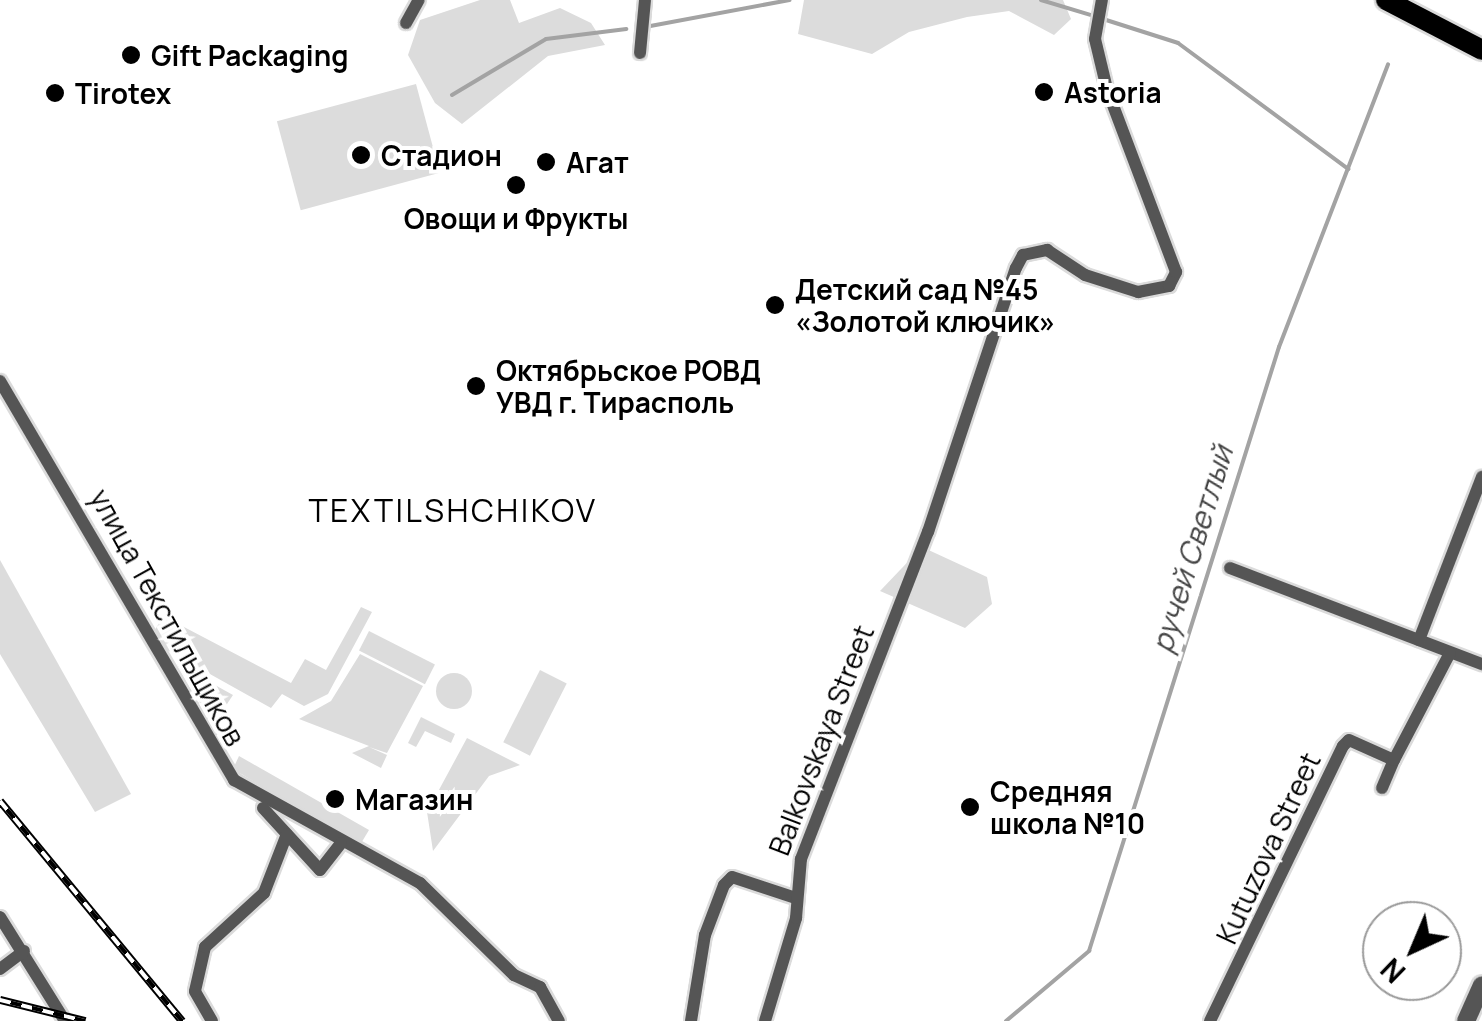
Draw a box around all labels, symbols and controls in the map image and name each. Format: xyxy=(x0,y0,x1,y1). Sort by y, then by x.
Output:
place label: Gift Packaging xyxy=(151,38,348,72)
marker: Gift Packaging xyxy=(120,44,142,66)
place label: Astoria xyxy=(1064,75,1162,109)
place label: Tirotex xyxy=(75,76,171,110)
marker: Astoria xyxy=(1033,81,1055,103)
marker: Tirotex xyxy=(44,82,66,104)
place label: Стадион xyxy=(381,138,502,172)
marker: Стадион xyxy=(350,144,372,166)
place label: Агат xyxy=(566,145,629,179)
marker: Агат xyxy=(535,151,557,173)
marker: Овощи и Фрукты xyxy=(505,174,527,196)
place label: Овощи и Фрукты xyxy=(404,201,628,235)
place label: Детский сад №45 «Золотой ключик» xyxy=(795,272,1056,338)
marker: Детский сад №45 «Золотой ключик» xyxy=(764,294,786,316)
place label: Октябрьское РОВД УВД г. Тирасполь xyxy=(496,353,761,419)
marker: Октябрьское РОВД УВД г. Тирасполь xyxy=(465,375,487,397)
water label: ручей Светлый xyxy=(1143,441,1241,657)
street label: улица Текстильщиков xyxy=(84,483,252,751)
district label: TEXTILSHCHIKOV xyxy=(308,491,598,529)
street label: Balkovskaya Street xyxy=(762,620,880,860)
street label: Kutuzova Street xyxy=(1209,747,1327,949)
place label: Средняя школа №10 xyxy=(990,774,1145,840)
place label: Магазин xyxy=(355,782,473,816)
marker: Магазин xyxy=(324,788,346,810)
marker: Средняя школа №10 xyxy=(959,796,981,818)
north arrow xyxy=(1362,901,1462,1001)
text: N xyxy=(1372,950,1413,992)

